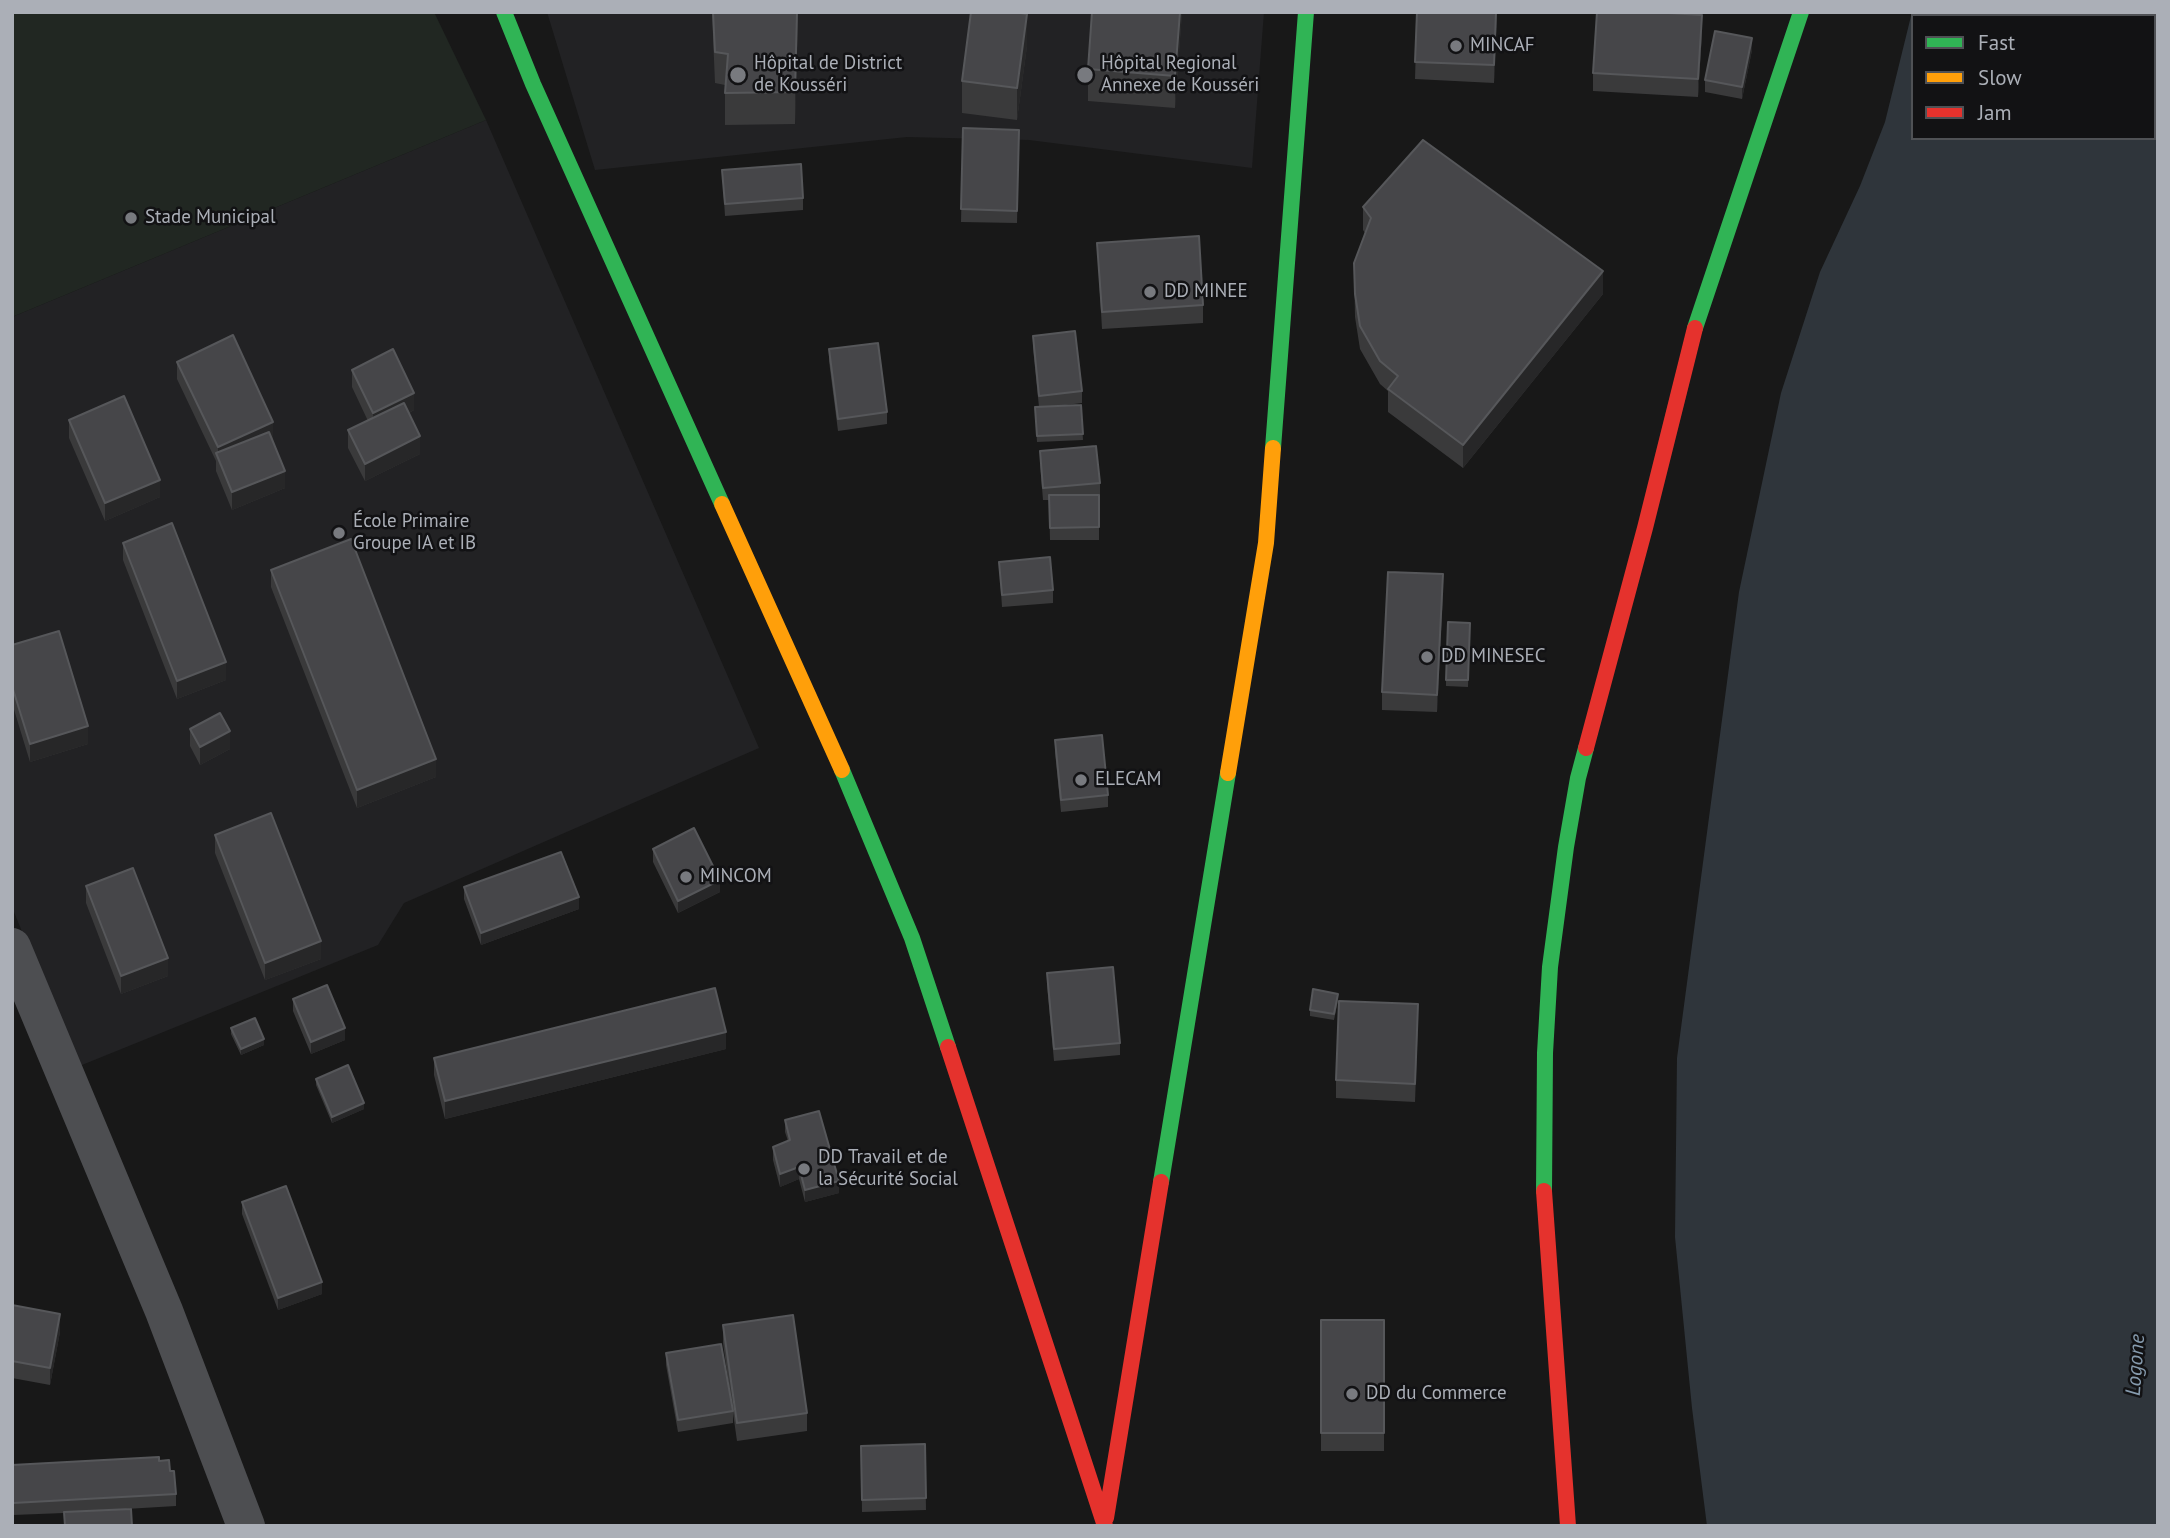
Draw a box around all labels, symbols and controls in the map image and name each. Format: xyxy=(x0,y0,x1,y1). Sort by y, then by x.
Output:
legend xyxy=(1911,14,2156,140)
text: Fast xyxy=(1978,29,2015,56)
place label: MINCAF xyxy=(1470,35,1535,57)
marker: MINCAF xyxy=(1448,38,1464,54)
place label: Hôpital de District de Kousséri xyxy=(754,53,902,97)
place label: Hôpital Regional Annexe de Kousséri xyxy=(1101,53,1259,97)
text: Slow xyxy=(1978,64,2022,91)
marker: Hôpital de District de Kousséri xyxy=(728,65,748,85)
marker: Hôpital Regional Annexe de Kousséri xyxy=(1075,65,1095,85)
text: Jam xyxy=(1978,99,2012,126)
place label: Stade Municipal xyxy=(145,207,276,229)
marker: Stade Municipal xyxy=(123,210,139,226)
place label: DD MINEE xyxy=(1164,281,1248,303)
marker: DD MINEE xyxy=(1142,284,1158,300)
place label: École Primaire Groupe IA et IB xyxy=(353,511,476,555)
marker: École Primaire Groupe IA et IB xyxy=(331,525,347,541)
place label: DD MINESEC xyxy=(1441,646,1546,668)
marker: DD MINESEC xyxy=(1419,649,1435,665)
place label: ELECAM xyxy=(1095,769,1162,791)
marker: ELECAM xyxy=(1073,772,1089,788)
place label: MINCOM xyxy=(700,866,772,888)
marker: MINCOM xyxy=(678,869,694,885)
place label: DD Travail et de la Sécurité Social xyxy=(818,1147,958,1191)
marker: DD Travail et de la Sécurité Social xyxy=(796,1161,812,1177)
water label: Logone xyxy=(2121,1333,2151,1397)
place label: DD du Commerce xyxy=(1366,1383,1507,1405)
marker: DD du Commerce xyxy=(1344,1386,1360,1402)

